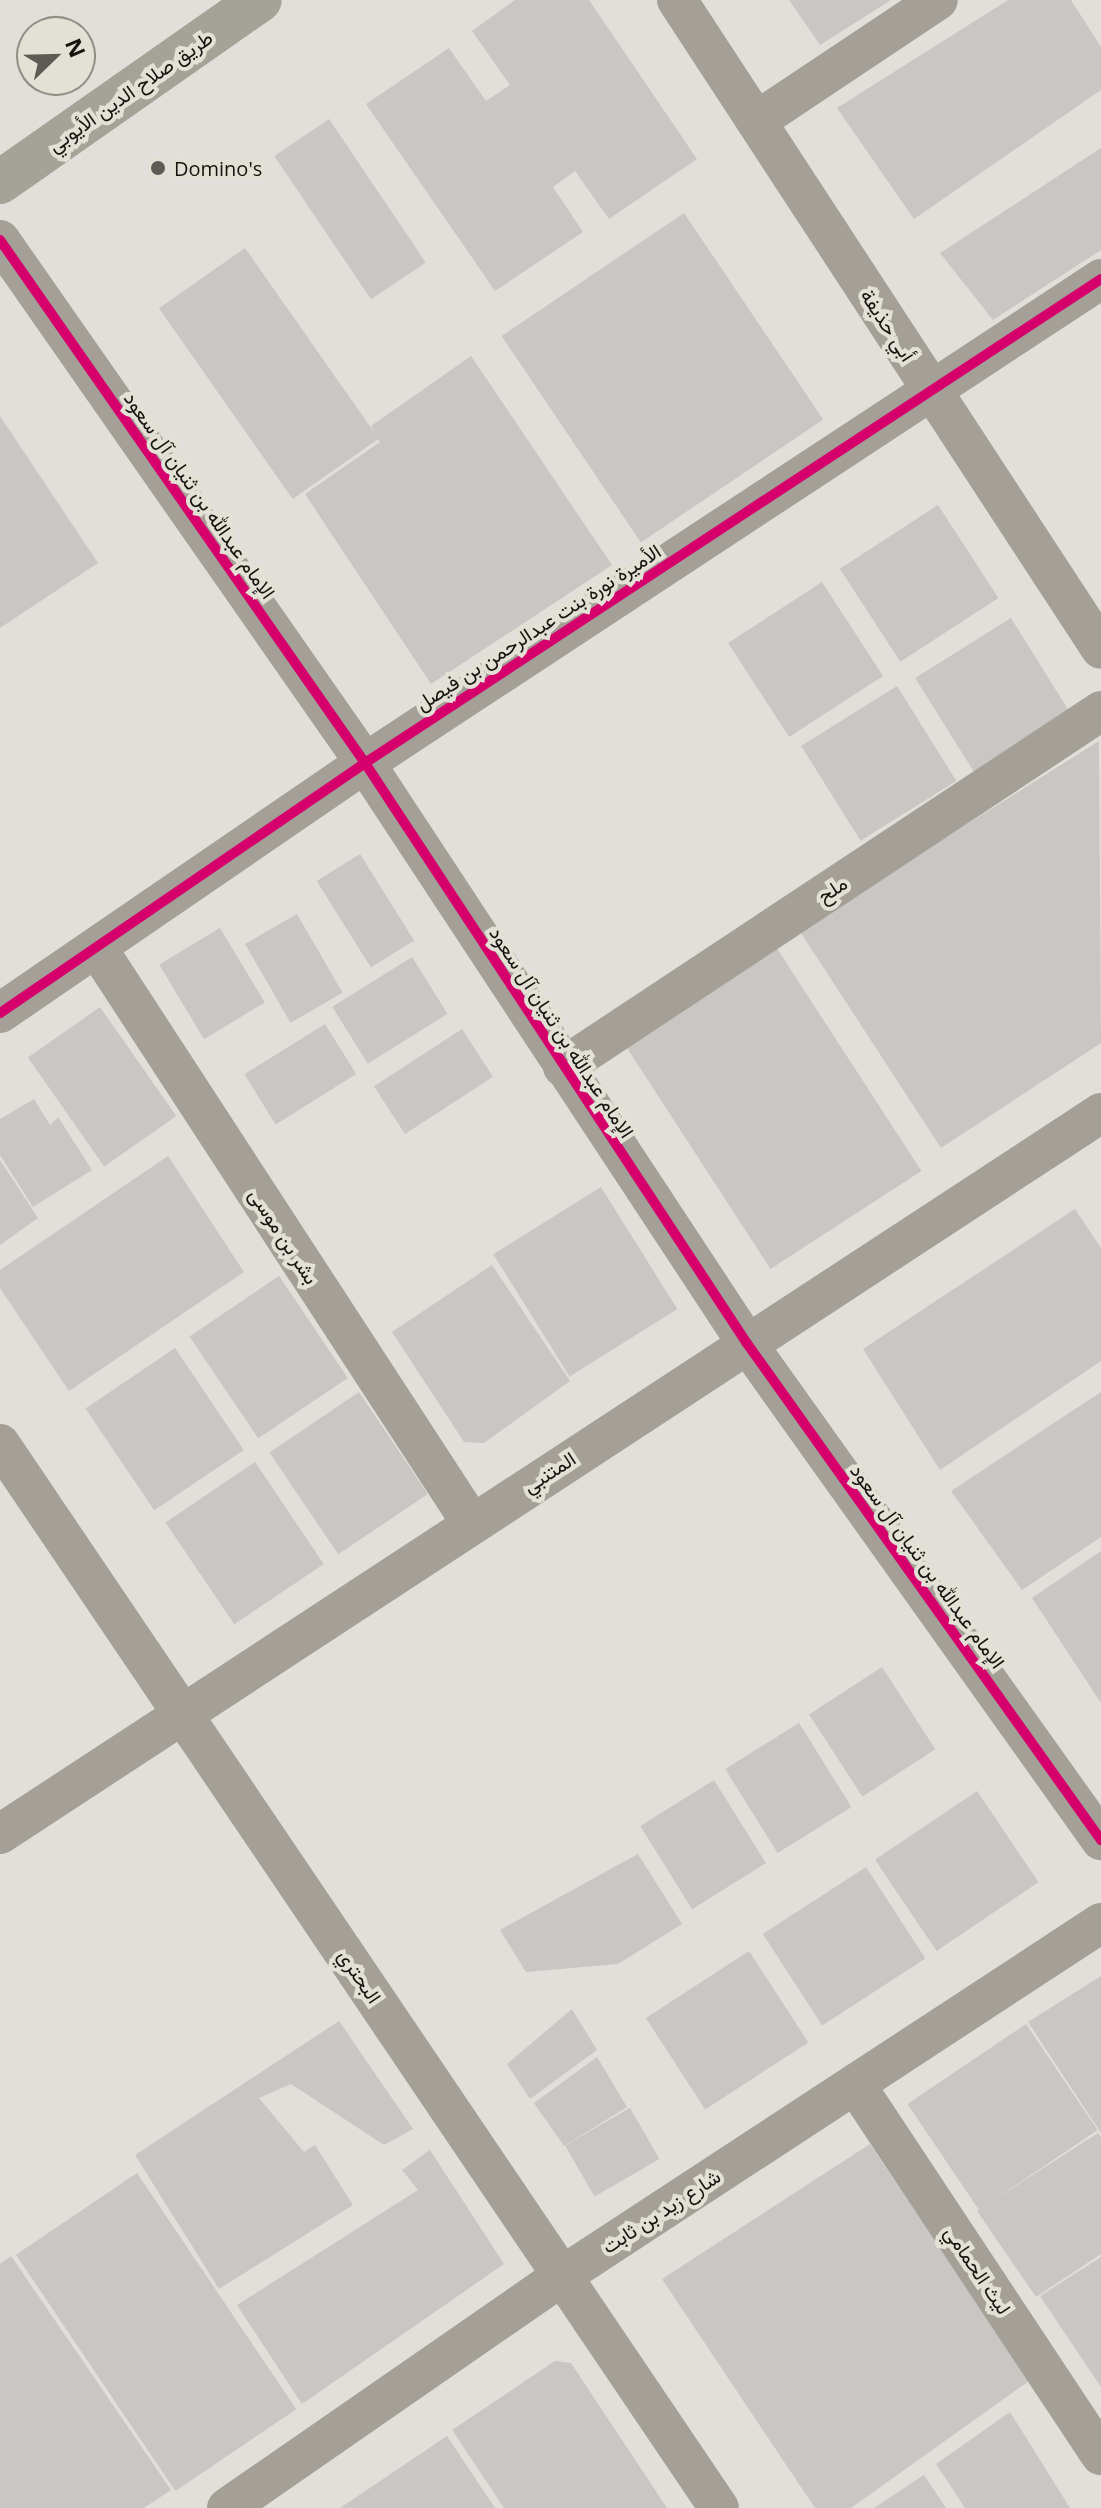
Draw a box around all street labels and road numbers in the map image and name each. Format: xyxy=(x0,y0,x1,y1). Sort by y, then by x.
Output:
street label: طريق صلاح الدين الأيوبي xyxy=(43,25,217,157)
street label: أبي حذيفة xyxy=(856,284,920,366)
street label: الإمام عبدالله بن ثنيان آل سعود xyxy=(119,387,281,603)
street label: الأميرة نورة بنت عبدالرحمن بن فيصل xyxy=(411,539,665,715)
street label: ملح xyxy=(813,871,851,907)
street label: الإمام عبدالله بن ثنيان آل سعود xyxy=(485,922,639,1142)
street label: بشر بن موسى xyxy=(244,1184,324,1288)
street label: المتنبي xyxy=(518,1446,580,1498)
street label: الإمام عبدالله بن ثنيان آل سعود xyxy=(846,1459,1010,1673)
street label: البحتري xyxy=(333,1944,387,2008)
street label: شارع زيد بن ثابت xyxy=(597,2164,725,2258)
street label: ليث الحمامي xyxy=(940,2221,1016,2319)

